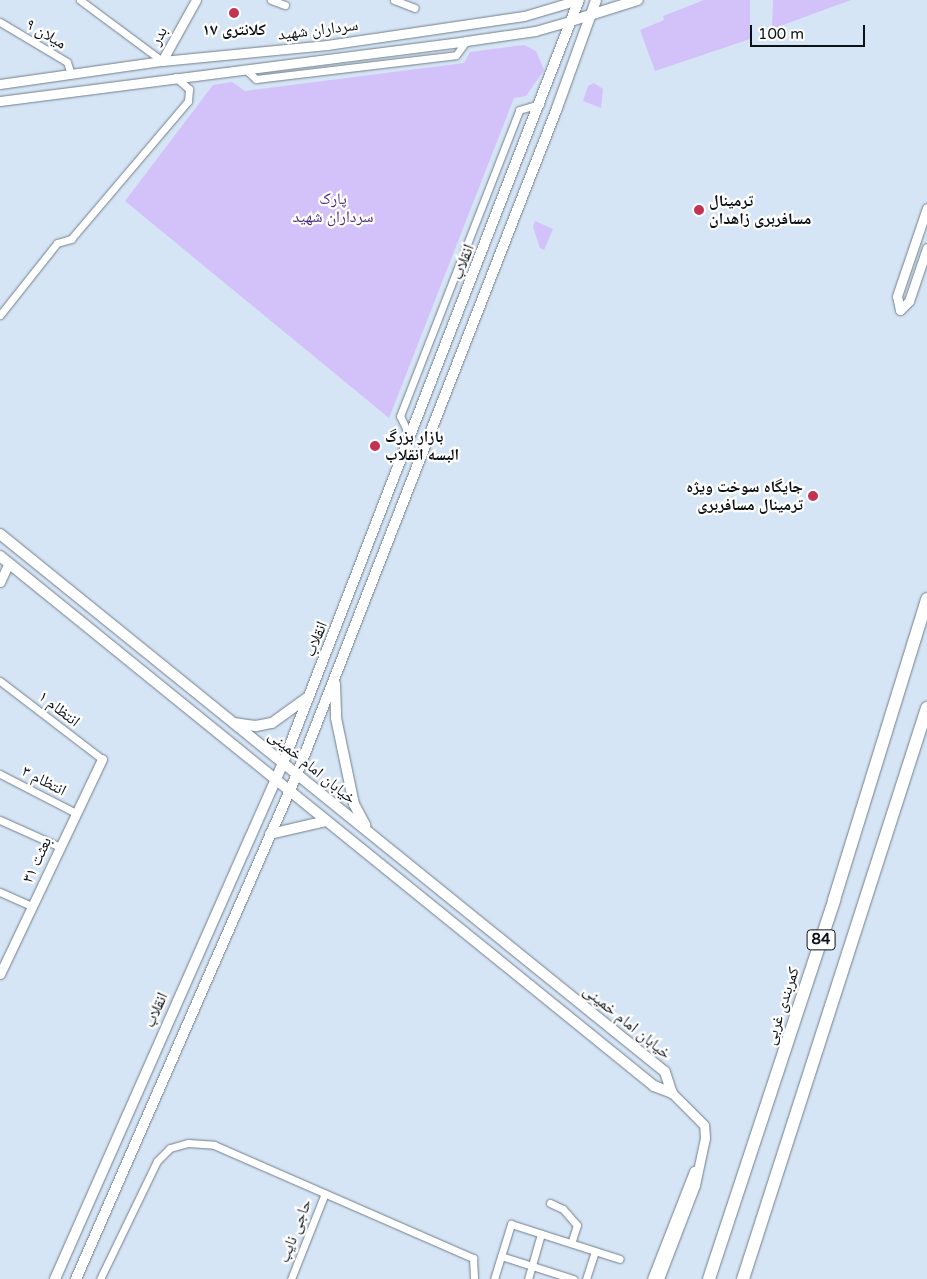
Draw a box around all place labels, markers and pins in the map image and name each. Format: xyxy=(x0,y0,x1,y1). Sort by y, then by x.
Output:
marker: کلانتری ۱۷ xyxy=(228,7,240,19)
place label: کلانتری ۱۷ xyxy=(202,20,266,40)
place label: ترمینال مسافربری زاهدان xyxy=(709,191,811,229)
marker: ترمینال مسافربری زاهدان xyxy=(693,204,705,216)
place label: بازار بزرگ البسه انقلاب xyxy=(385,427,459,465)
marker: بازار بزرگ البسه انقلاب xyxy=(369,440,381,452)
place label: جایگاه سوخت ویژه ترمینال مسافربری xyxy=(686,477,803,515)
marker: جایگاه سوخت ویژه ترمینال مسافربری xyxy=(807,490,819,502)

